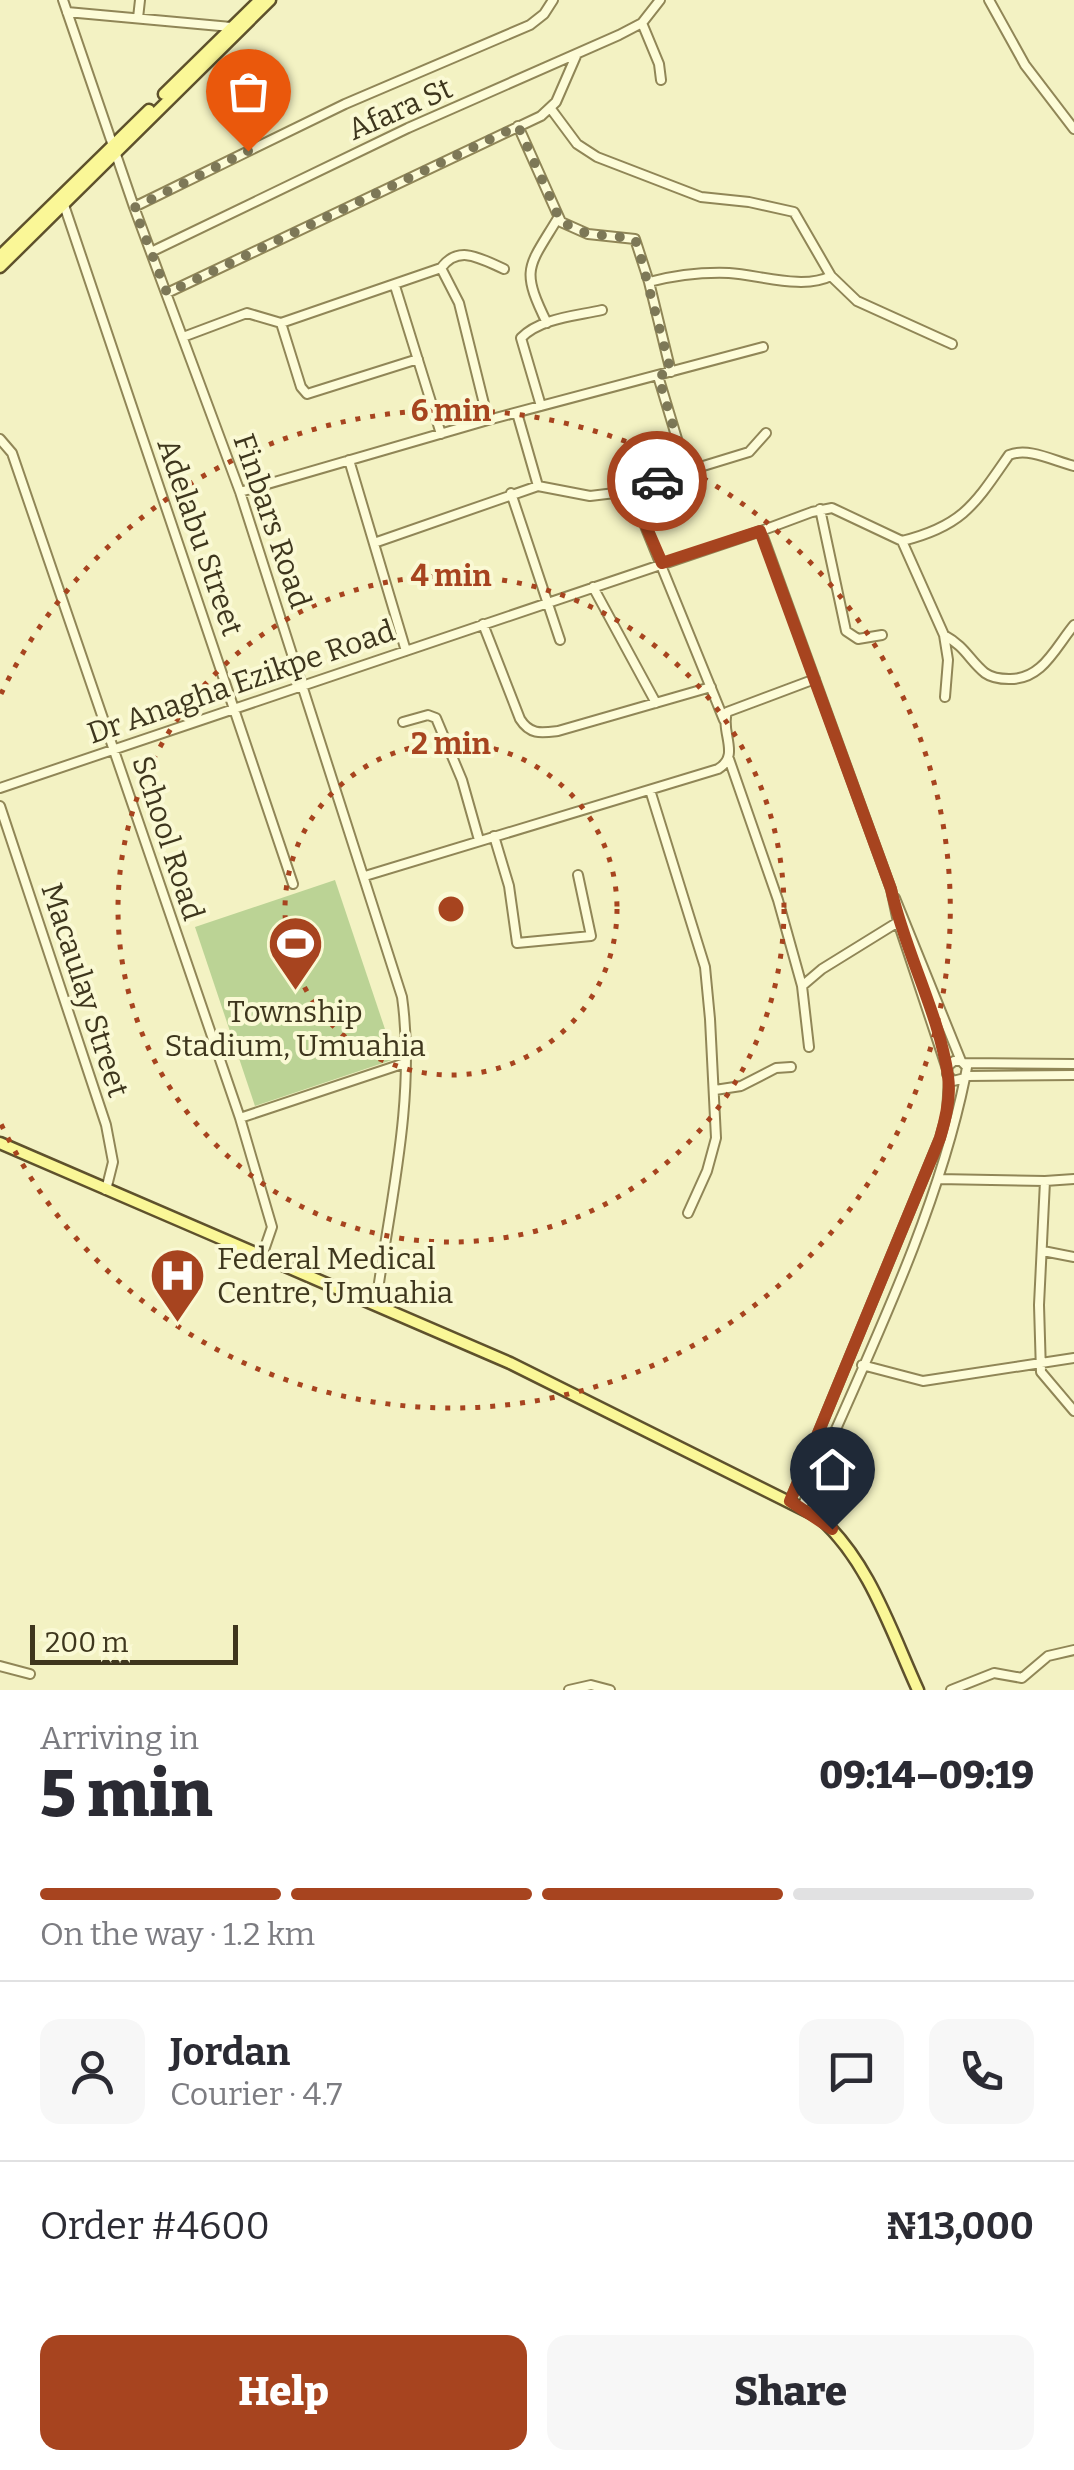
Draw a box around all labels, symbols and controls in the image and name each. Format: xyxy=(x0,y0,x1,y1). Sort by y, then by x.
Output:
pin xyxy=(206,49,291,152)
icon: bag xyxy=(221,64,276,119)
street label: Afara St xyxy=(342,70,458,148)
text: 6 min xyxy=(411,393,492,429)
street label: Finbars Road xyxy=(225,429,319,613)
courier xyxy=(607,431,707,531)
street label: Adelabu Street xyxy=(149,434,251,640)
icon: car xyxy=(630,454,685,509)
text: 4 min xyxy=(410,558,492,594)
street label: Dr Anagha Ezikpe Road xyxy=(83,612,400,752)
text: 2 min xyxy=(411,726,492,762)
street label: School Road xyxy=(124,751,212,925)
street label: Macaulay Street xyxy=(33,878,137,1102)
centre of rings xyxy=(433,891,469,927)
sports icon: Township Stadium, Umuahia xyxy=(265,914,325,993)
place label: Township Stadium, Umuahia xyxy=(164,994,426,1064)
place label: Federal Medical Centre, Umuahia xyxy=(217,1241,453,1311)
hospital icon: Federal Medical Centre, Umuahia xyxy=(148,1246,208,1325)
pin xyxy=(790,1427,875,1530)
icon: home xyxy=(805,1442,860,1497)
scale bar xyxy=(30,1620,238,1664)
text: 200 m xyxy=(45,1626,128,1659)
text: Arriving in xyxy=(40,1719,199,1757)
text: 09:14–09:19 xyxy=(819,1752,1034,1798)
text: 5 min xyxy=(40,1755,213,1833)
text: On the way · 1.2 km xyxy=(40,1915,315,1953)
button: person xyxy=(40,2019,145,2124)
button: chat xyxy=(799,2019,904,2124)
button: phone xyxy=(929,2019,1034,2124)
text: Jordan xyxy=(170,2029,290,2075)
text: Courier · 4.7 xyxy=(170,2075,342,2113)
text: Order #4600 xyxy=(40,2203,270,2249)
text: ₦13,000 xyxy=(885,2203,1034,2249)
button: Help xyxy=(40,2335,527,2450)
button: Share xyxy=(547,2335,1034,2450)

